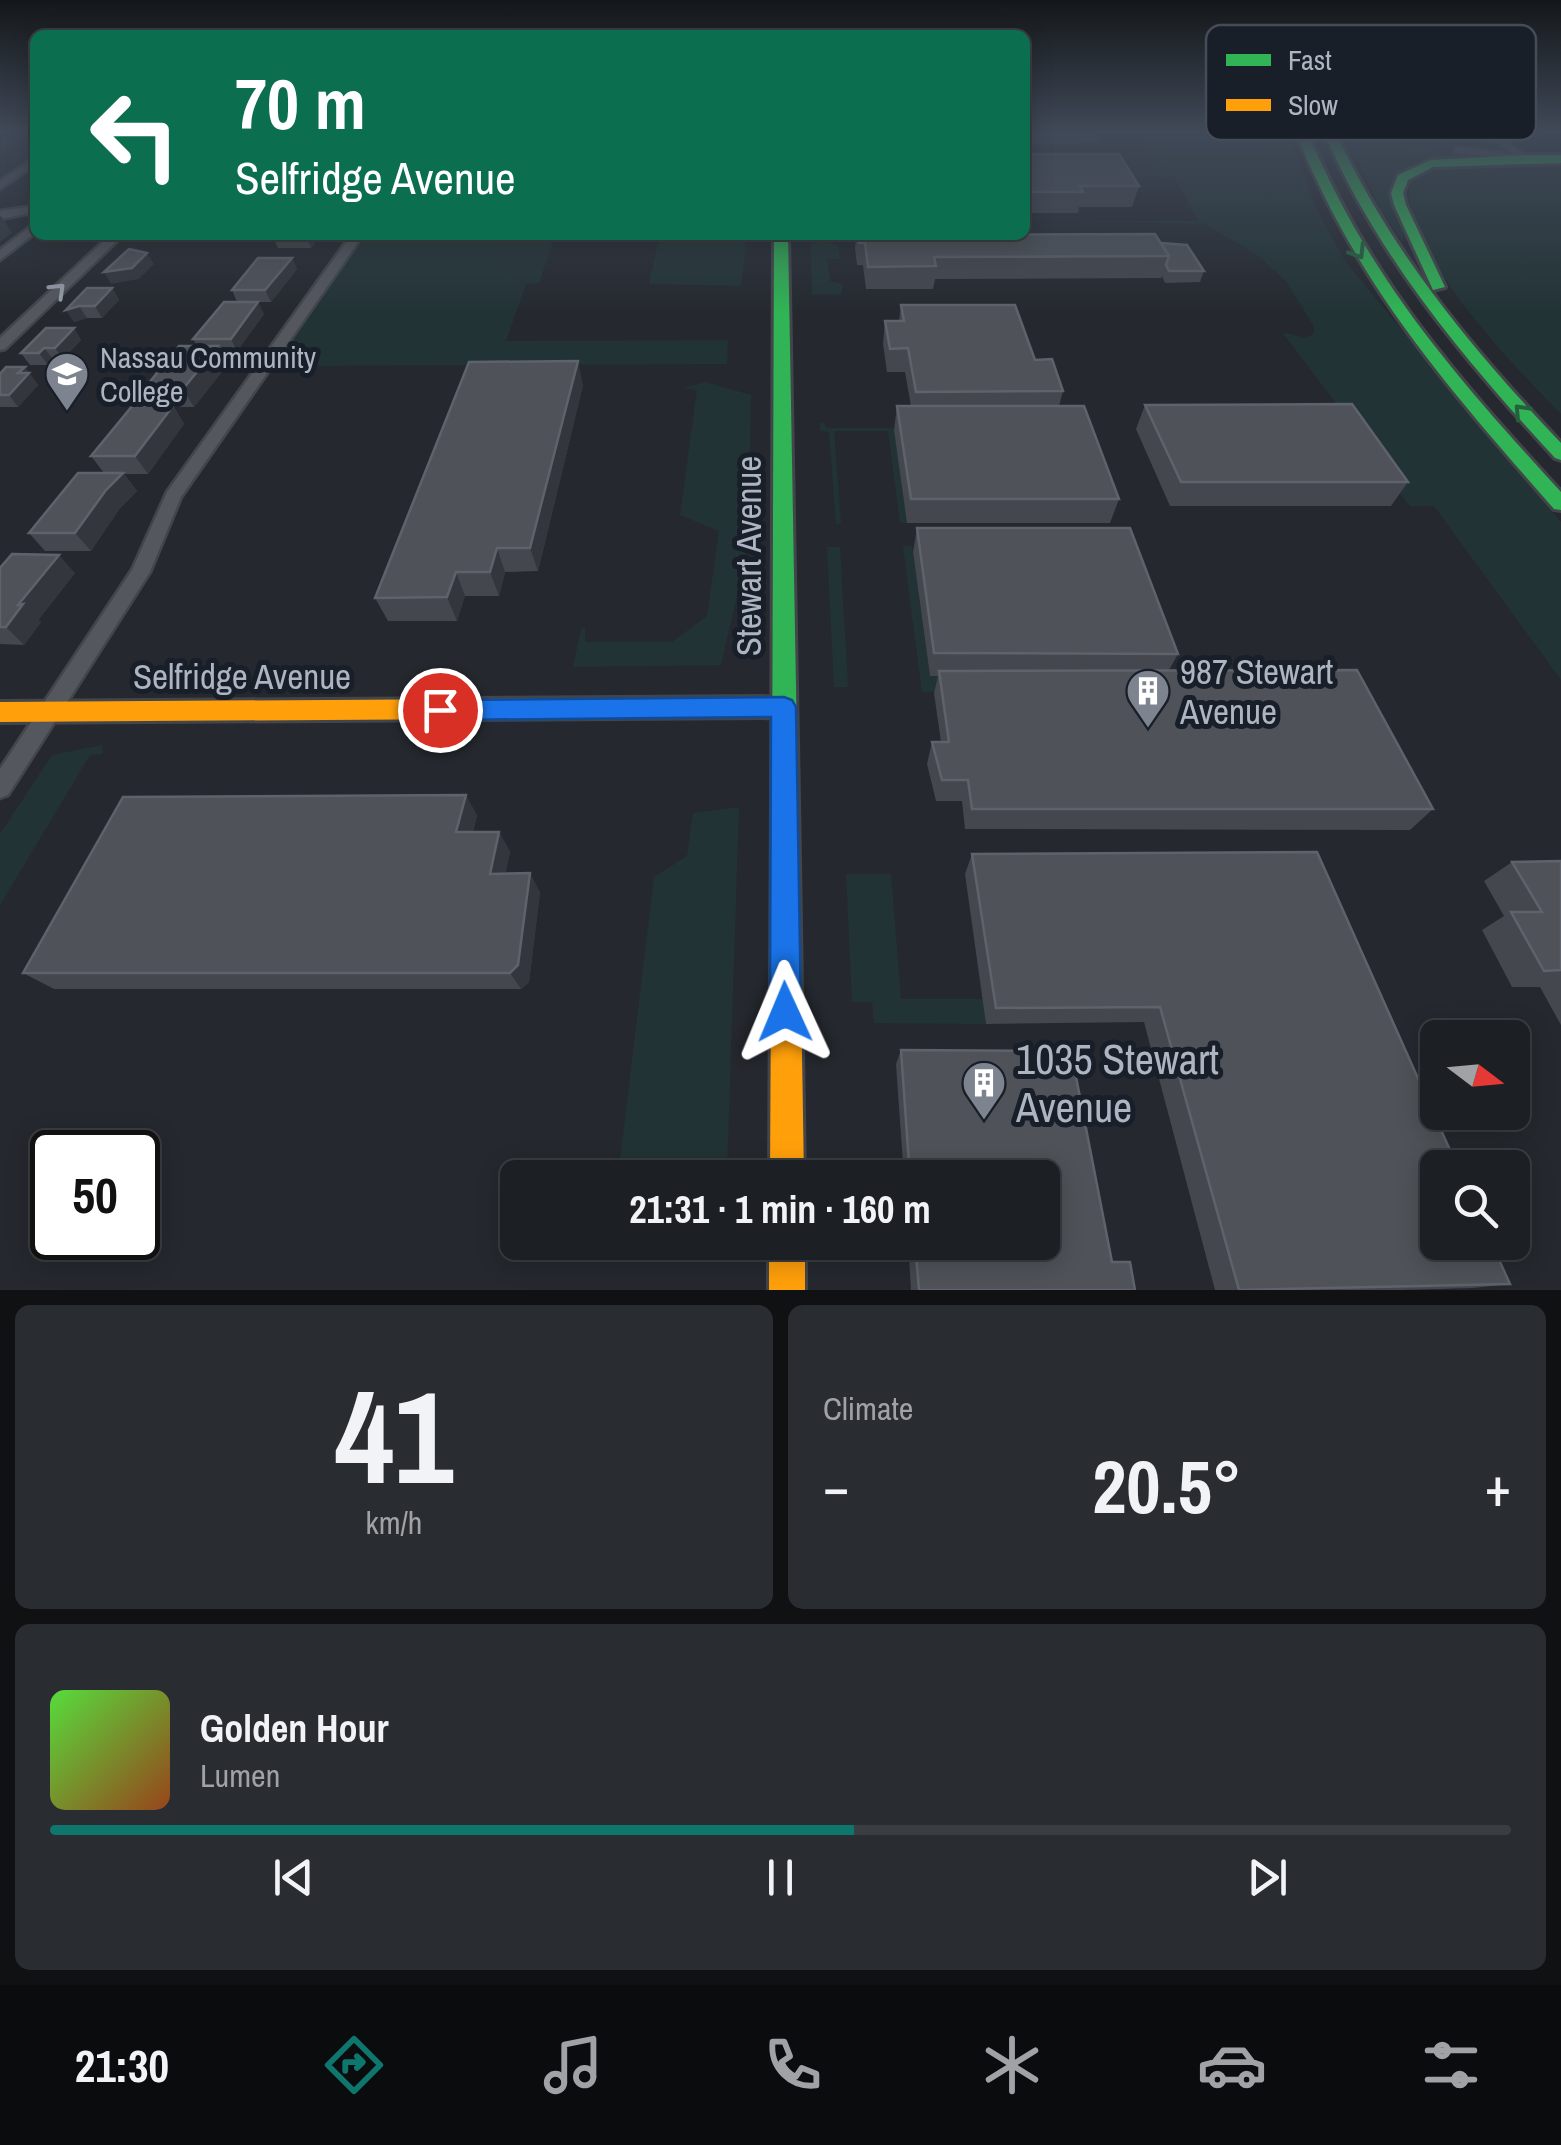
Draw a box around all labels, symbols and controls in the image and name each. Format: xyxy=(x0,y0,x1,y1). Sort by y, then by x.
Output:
legend xyxy=(1206,25,1536,140)
text: Fast xyxy=(1288,41,1332,79)
text: 70 m xyxy=(235,57,366,151)
icon: left xyxy=(70,70,200,200)
text: Slow xyxy=(1288,86,1338,124)
text: Selfridge Avenue xyxy=(235,147,515,208)
one-way arrow xyxy=(1346,242,1365,260)
one-way arrow xyxy=(47,284,65,302)
place label: Nassau Community College xyxy=(100,337,317,411)
school or university icon: Nassau Community College xyxy=(44,351,90,412)
one-way arrow xyxy=(1515,404,1533,423)
street label: Stewart Avenue xyxy=(725,456,772,656)
place label: 987 Stewart Avenue xyxy=(1179,648,1333,735)
street label: Selfridge Avenue xyxy=(133,653,351,700)
pin xyxy=(398,668,483,753)
building icon: 987 Stewart Avenue xyxy=(1125,668,1171,729)
icon: arrive xyxy=(413,683,468,738)
position arrow xyxy=(733,960,837,1064)
north arrow xyxy=(1420,1020,1530,1130)
map controls xyxy=(1420,1020,1530,1260)
place label: 1035 Stewart Avenue xyxy=(1015,1031,1219,1135)
building icon: 1035 Stewart Avenue xyxy=(961,1060,1007,1121)
speed limit sign: 50 xyxy=(30,1130,160,1260)
button: search xyxy=(1420,1150,1530,1260)
text: 21:31 · 1 min · 160 m xyxy=(629,1184,931,1235)
text: 41 xyxy=(335,1348,453,1524)
text: Climate xyxy=(823,1387,913,1430)
text: 20.5° xyxy=(1092,1435,1242,1536)
text: − xyxy=(823,1449,849,1523)
text: + xyxy=(1485,1449,1511,1523)
text: km/h xyxy=(366,1501,422,1544)
text: Golden Hour xyxy=(200,1703,389,1754)
text: Lumen xyxy=(200,1754,280,1797)
icon: previous xyxy=(266,1850,321,1905)
icon: pause xyxy=(753,1850,808,1905)
icon: next xyxy=(1240,1850,1295,1905)
icon: directions xyxy=(319,2030,389,2100)
icon: music xyxy=(538,2030,608,2100)
icon: phone xyxy=(758,2030,828,2100)
icon: climate xyxy=(977,2030,1047,2100)
icon: car xyxy=(1197,2030,1267,2100)
icon: filters xyxy=(1416,2030,1486,2100)
text: 21:30 xyxy=(75,2035,169,2096)

